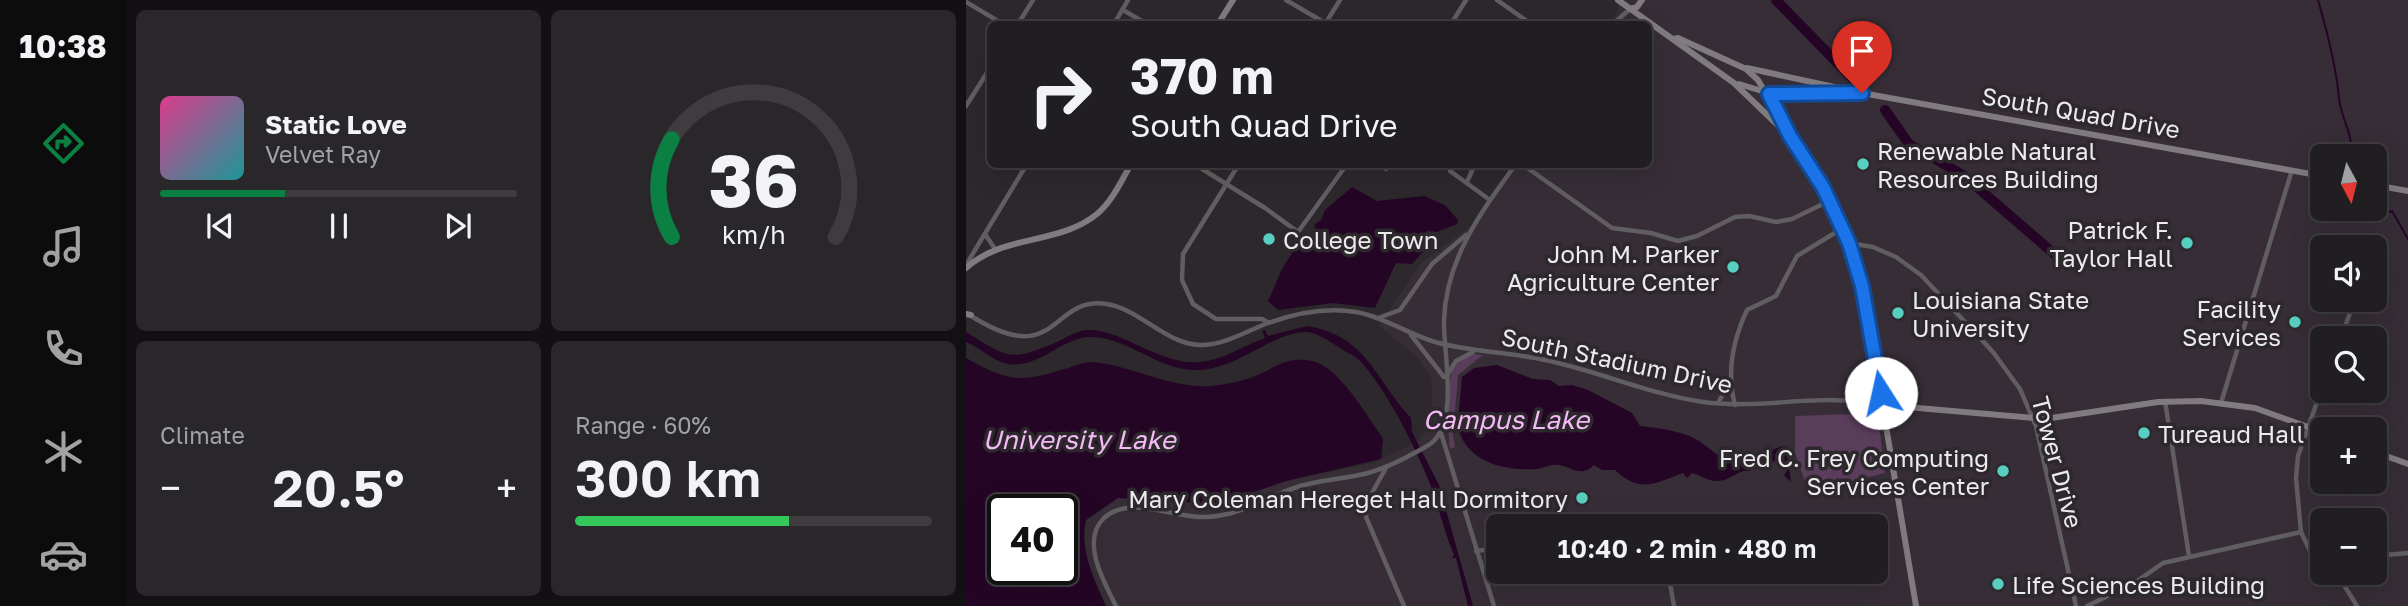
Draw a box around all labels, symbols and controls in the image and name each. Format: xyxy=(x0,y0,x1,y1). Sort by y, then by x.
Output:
pin xyxy=(1832,21,1892,93)
text: 10:38 xyxy=(19,27,107,65)
icon: arrive xyxy=(1843,32,1881,70)
text: 370 m xyxy=(1130,46,1274,105)
icon: right xyxy=(1015,49,1106,140)
street label: South Quad Drive xyxy=(1980,80,2182,144)
text: South Quad Drive xyxy=(1130,106,1398,144)
text: Static Love xyxy=(265,109,407,140)
icon: directions xyxy=(39,119,88,168)
text: 36 xyxy=(708,136,799,223)
place label: Renewable Natural Resources Building xyxy=(1877,136,2099,193)
text: Velvet Ray xyxy=(265,140,381,168)
north arrow xyxy=(2310,144,2387,220)
map controls xyxy=(2310,144,2387,585)
marker: Renewable Natural Resources Building xyxy=(1855,156,1871,172)
icon: previous xyxy=(201,207,239,245)
icon: pause xyxy=(320,207,358,245)
icon: next xyxy=(439,207,477,245)
place label: Patrick F. Taylor Hall xyxy=(2049,215,2173,272)
text: km/h xyxy=(722,219,785,250)
icon: music xyxy=(39,222,88,271)
place label: College Town xyxy=(1283,225,1439,254)
marker: College Town xyxy=(1261,231,1277,247)
marker: Patrick F. Taylor Hall xyxy=(2179,235,2195,251)
button: sound xyxy=(2310,235,2387,312)
place label: John M. Parker Agriculture Center xyxy=(1507,239,1719,296)
marker: John M. Parker Agriculture Center xyxy=(1725,259,1741,275)
place label: Louisiana State University xyxy=(1912,285,2089,342)
place label: Facility Services xyxy=(2182,294,2281,351)
marker: Louisiana State University xyxy=(1890,305,1906,321)
marker: Facility Services xyxy=(2287,314,2303,330)
street label: South Stadium Drive xyxy=(1499,321,1735,399)
icon: phone xyxy=(39,324,88,373)
button: search xyxy=(2310,326,2387,403)
position arrow xyxy=(1844,356,1918,430)
street label: Tower Drive xyxy=(2027,393,2089,531)
water label: Campus Lake xyxy=(1423,404,1591,435)
text: Range · 60% xyxy=(575,411,711,439)
button: + xyxy=(2310,417,2387,494)
place label: Tureaud Hall xyxy=(2158,419,2304,448)
text: Climate xyxy=(160,421,245,449)
water label: University Lake xyxy=(983,424,1177,455)
marker: Tureaud Hall xyxy=(2136,425,2152,441)
icon: climate xyxy=(39,427,88,476)
place label: Fred C. Frey Computing Services Center xyxy=(1719,443,1989,500)
text: 300 km xyxy=(575,446,761,508)
text: 20.5° xyxy=(273,456,404,518)
marker: Fred C. Frey Computing Services Center xyxy=(1995,463,2011,479)
text: − xyxy=(160,465,181,510)
text: + xyxy=(496,465,517,510)
place label: Mary Coleman Hereget Hall Dormitory xyxy=(1128,484,1568,513)
marker: Mary Coleman Hereget Hall Dormitory xyxy=(1574,490,1590,506)
speed limit sign: 40 xyxy=(987,494,1078,585)
button: − xyxy=(2310,508,2387,585)
icon: car xyxy=(39,530,88,579)
text: 10:40 · 2 min · 480 m xyxy=(1558,533,1817,564)
place label: Life Sciences Building xyxy=(2012,570,2265,599)
marker: Life Sciences Building xyxy=(1990,576,2006,592)

